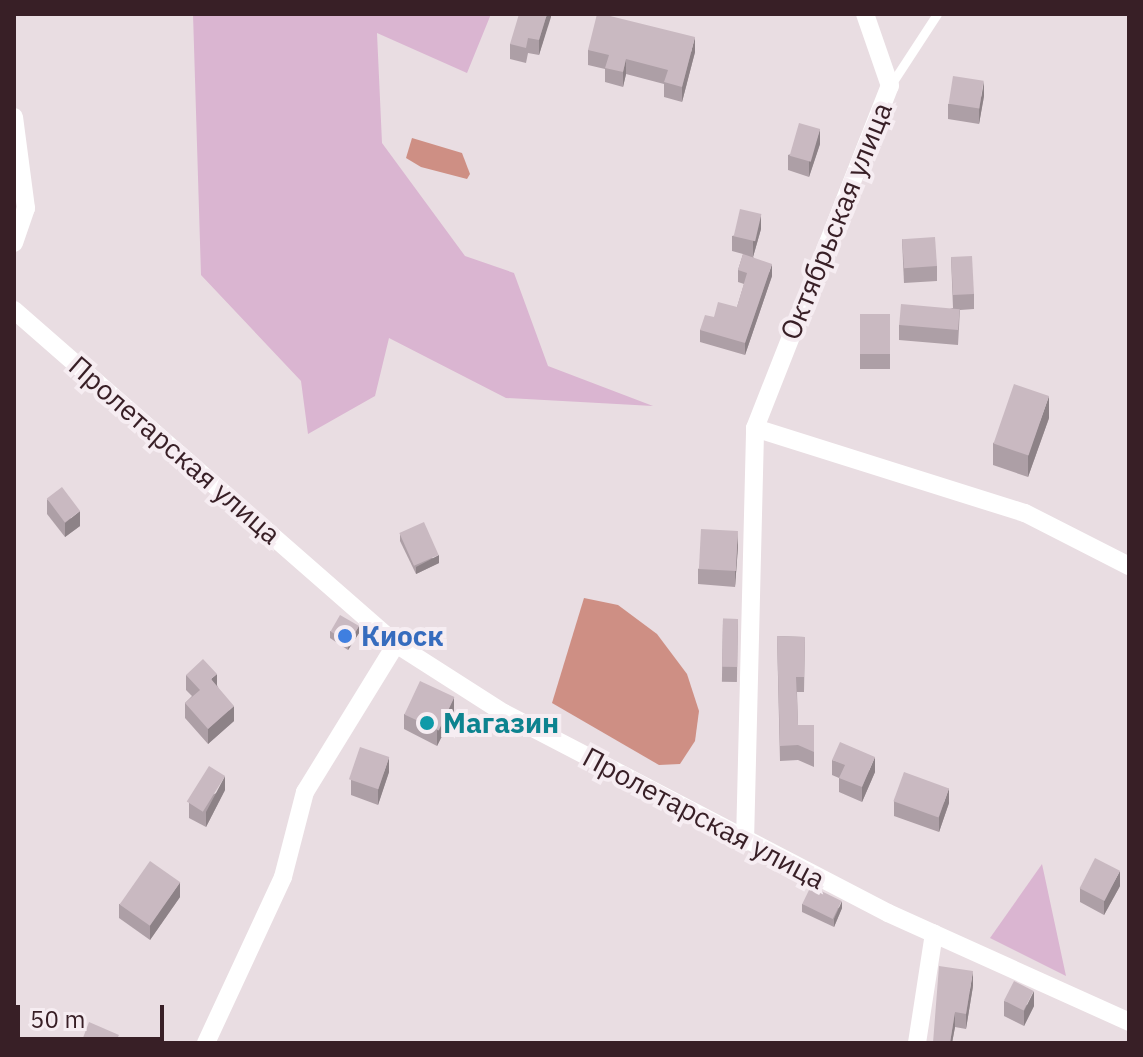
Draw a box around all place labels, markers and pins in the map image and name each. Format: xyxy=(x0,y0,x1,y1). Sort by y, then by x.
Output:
place label: Киоск xyxy=(361,619,444,653)
marker: Киоск xyxy=(336,627,354,645)
place label: Магазин xyxy=(443,706,559,740)
marker: Магазин xyxy=(418,714,436,732)

